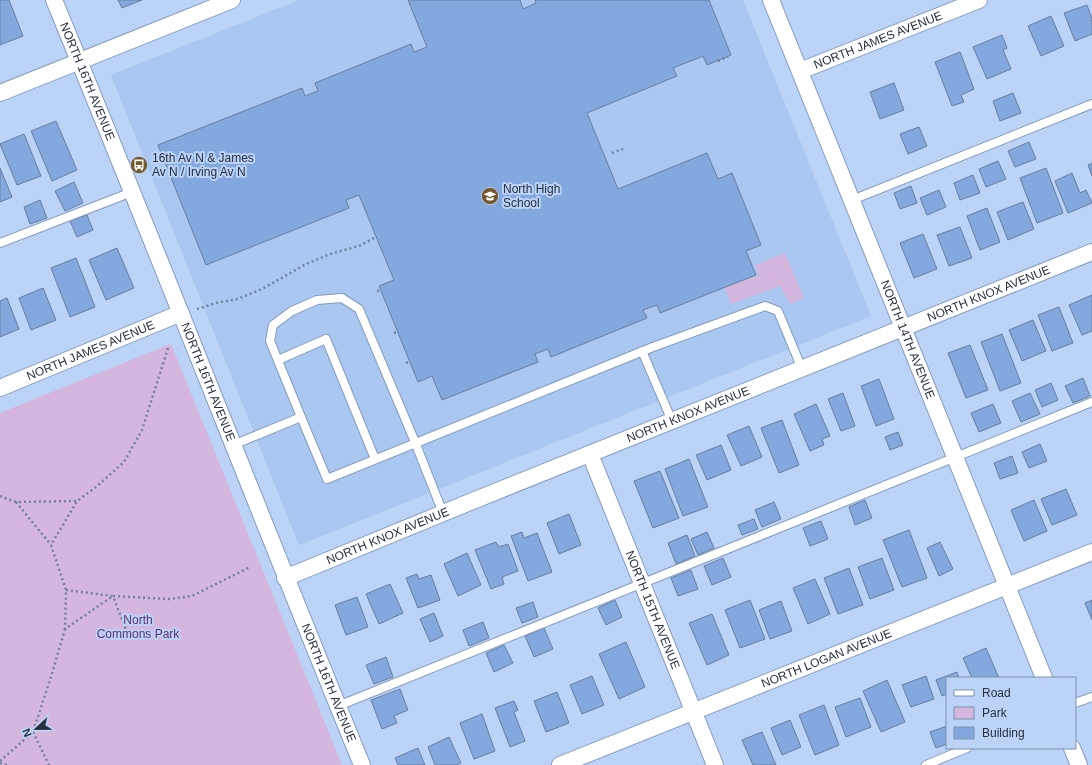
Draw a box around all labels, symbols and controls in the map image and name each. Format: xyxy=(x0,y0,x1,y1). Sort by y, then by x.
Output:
street label: NORTH JAMES AVENUE xyxy=(812,8,944,72)
street label: NORTH 16TH AVENUE xyxy=(57,20,118,143)
place label: 16th Av N & James Av N / Irving Av N xyxy=(152,151,254,179)
bus stop icon: 16th Av N & James Av N / Irving Av N xyxy=(129,155,149,175)
place label: North High School xyxy=(503,182,560,210)
school or university icon: North High School xyxy=(480,186,500,206)
street label: NORTH KNOX AVENUE xyxy=(925,263,1052,324)
street label: NORTH 14TH AVENUE xyxy=(878,278,938,401)
street label: NORTH JAMES AVENUE xyxy=(25,318,157,383)
street label: NORTH 16TH AVENUE xyxy=(178,321,238,443)
street label: NORTH KNOX AVENUE xyxy=(625,383,751,445)
street label: NORTH KNOX AVENUE xyxy=(324,504,451,567)
street label: NORTH 15TH AVENUE xyxy=(623,549,683,671)
park label: North Commons Park xyxy=(97,613,180,641)
street label: NORTH 16TH AVENUE xyxy=(298,622,359,744)
street label: NORTH LOGAN AVENUE xyxy=(759,626,894,691)
legend xyxy=(946,677,1076,749)
text: Road xyxy=(982,686,1011,700)
text: Park xyxy=(982,706,1008,720)
north arrow xyxy=(16,709,56,749)
text: Building xyxy=(982,726,1025,740)
text: N xyxy=(20,727,34,739)

